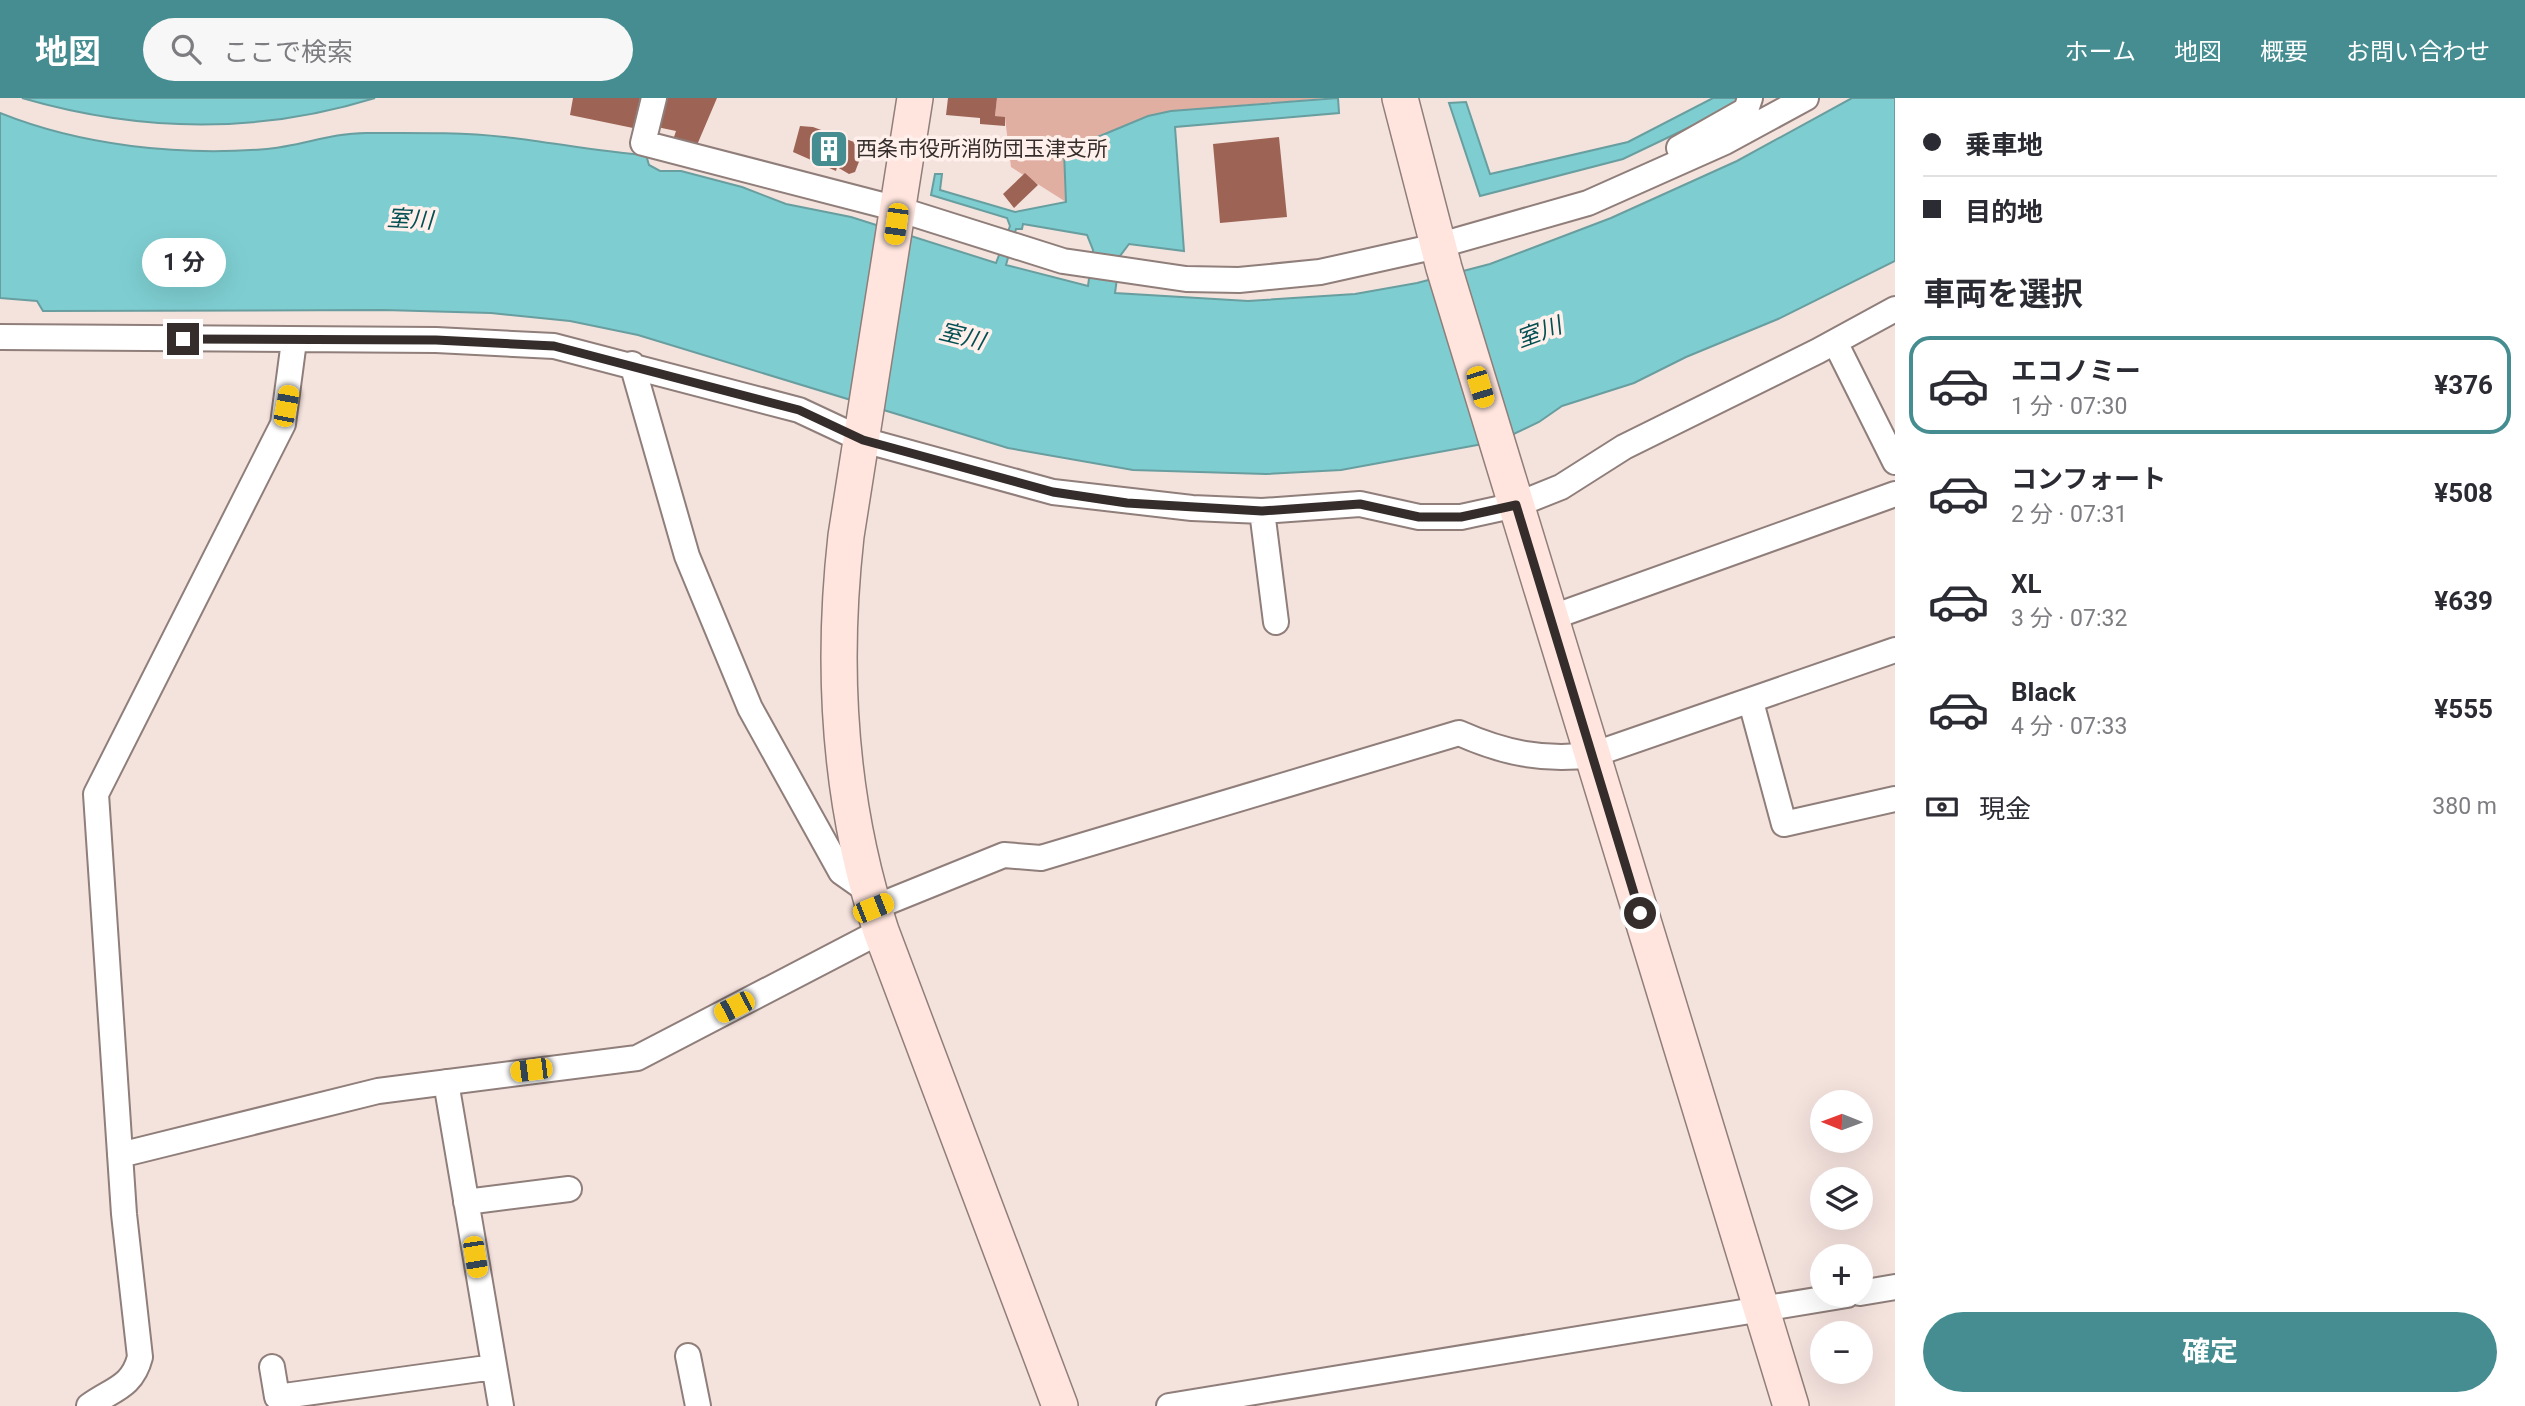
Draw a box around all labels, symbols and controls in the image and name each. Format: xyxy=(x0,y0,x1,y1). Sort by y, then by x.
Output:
search box xyxy=(143,18,633,81)
icon: search xyxy=(167,30,205,68)
text: 地図 xyxy=(35,32,101,71)
text: ここで検索 xyxy=(223,37,353,67)
text: ホーム xyxy=(2065,38,2136,66)
text: 地図 xyxy=(2174,38,2222,66)
text: 概要 xyxy=(2260,38,2308,66)
text: お問い合わせ xyxy=(2346,38,2490,66)
building icon: 西条市役所消防団玉津支所 xyxy=(808,128,850,170)
text: 乗車地 xyxy=(1965,130,2043,160)
place label: 西条市役所消防団玉津支所 xyxy=(856,137,1108,161)
text: 目的地 xyxy=(1965,197,2043,227)
car xyxy=(883,202,910,246)
water label: 室川 xyxy=(386,205,437,234)
callout: 1 分 xyxy=(141,238,225,286)
text: 1 分 xyxy=(163,249,205,276)
text: 車両を選択 xyxy=(1923,275,2083,313)
water label: 室川 xyxy=(1513,311,1568,353)
water label: 室川 xyxy=(936,318,990,356)
route end xyxy=(167,323,199,355)
icon: car xyxy=(1927,354,1990,417)
text: エコノミー xyxy=(2011,356,2141,386)
car xyxy=(1464,364,1497,410)
text: ¥376 xyxy=(2434,370,2493,400)
car xyxy=(272,383,301,429)
text: 1 分 · 07:30 xyxy=(2011,393,2127,420)
icon: car xyxy=(1927,462,1990,525)
text: コンフォート xyxy=(2011,464,2166,494)
text: ¥508 xyxy=(2434,478,2493,508)
text: 2 分 · 07:31 xyxy=(2011,501,2127,528)
text: XL xyxy=(2011,569,2042,599)
icon: car xyxy=(1927,570,1990,633)
text: ¥639 xyxy=(2434,586,2493,616)
text: 3 分 · 07:32 xyxy=(2011,605,2127,632)
text: Black xyxy=(2011,677,2076,707)
icon: car xyxy=(1927,678,1990,741)
text: ¥555 xyxy=(2434,694,2493,724)
text: 4 分 · 07:33 xyxy=(2011,713,2127,740)
icon: cash xyxy=(1923,788,1961,826)
text: 380 m xyxy=(2432,793,2497,820)
text: 現金 xyxy=(1979,794,2031,824)
car xyxy=(850,890,897,926)
route start xyxy=(1624,897,1656,929)
car xyxy=(711,988,758,1026)
car xyxy=(509,1057,554,1083)
north arrow xyxy=(1810,1090,1872,1153)
map controls xyxy=(1810,1090,1873,1384)
button: layers xyxy=(1810,1167,1873,1230)
car xyxy=(462,1235,489,1279)
button: + xyxy=(1810,1244,1873,1307)
button: 確定 xyxy=(1923,1312,2497,1392)
button: − xyxy=(1810,1321,1873,1384)

